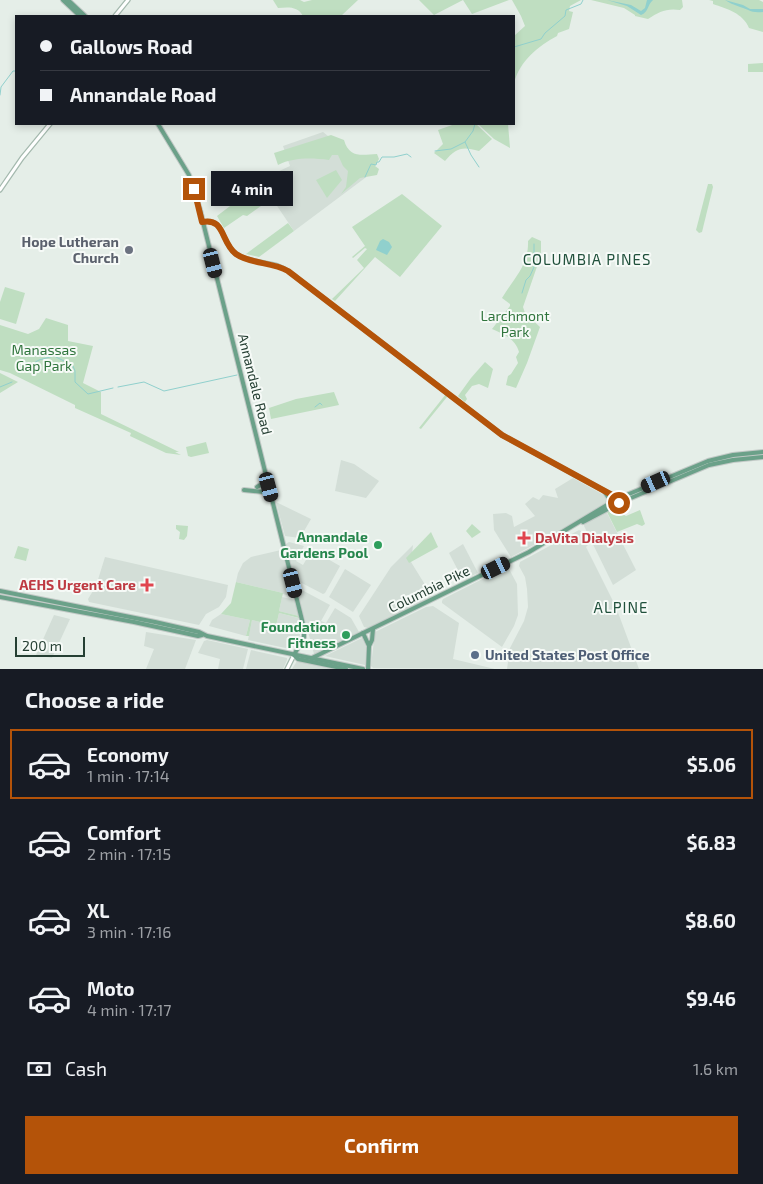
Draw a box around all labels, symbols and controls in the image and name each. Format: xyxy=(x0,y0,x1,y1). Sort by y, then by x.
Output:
text: Gallows Road xyxy=(70,35,193,58)
text: Annandale Road xyxy=(70,83,216,106)
callout: 4 min xyxy=(212,172,294,206)
route end xyxy=(183,178,205,200)
text: 4 min xyxy=(231,179,273,198)
place label: Hope Lutheran Church xyxy=(22,233,119,266)
marker: Hope Lutheran Church xyxy=(123,244,135,256)
car xyxy=(202,247,223,279)
district label: COLUMBIA PINES xyxy=(523,250,651,268)
park label: Larchmont Park xyxy=(481,307,549,340)
street label: Annandale Road xyxy=(235,332,276,436)
park label: Manassas Gap Park xyxy=(12,341,76,374)
car xyxy=(639,469,672,495)
car xyxy=(257,471,280,503)
route start xyxy=(608,492,630,514)
place label: Annandale Gardens Pool xyxy=(280,528,368,561)
place label: DaVita Dialysis xyxy=(535,529,634,546)
marker: DaVita Dialysis xyxy=(517,531,531,545)
marker: Annandale Gardens Pool xyxy=(372,539,384,551)
car xyxy=(479,555,512,581)
street label: Columbia Pike xyxy=(385,561,472,616)
car xyxy=(282,567,303,599)
place label: AEHS Urgent Care xyxy=(19,576,136,593)
marker: AEHS Urgent Care xyxy=(140,578,154,592)
district label: ALPINE xyxy=(594,598,648,616)
place label: Foundation Fitness xyxy=(261,618,336,651)
marker: Foundation Fitness xyxy=(340,629,352,641)
scale bar xyxy=(15,634,85,657)
text: 200 m xyxy=(22,637,62,654)
place label: United States Post Office xyxy=(485,646,650,663)
marker: United States Post Office xyxy=(469,649,481,661)
text: Choose a ride xyxy=(25,686,164,712)
icon: car xyxy=(27,742,72,787)
text: Economy xyxy=(87,743,169,766)
text: $5.06 xyxy=(687,753,736,776)
text: 1 min · 17:14 xyxy=(87,766,170,785)
icon: car xyxy=(27,820,72,865)
text: Comfort xyxy=(87,821,161,844)
text: $6.83 xyxy=(687,831,736,854)
text: 2 min · 17:15 xyxy=(87,844,171,863)
icon: car xyxy=(27,898,72,943)
text: XL xyxy=(87,899,109,922)
text: $8.60 xyxy=(685,909,736,932)
text: 3 min · 17:16 xyxy=(87,922,172,941)
icon: car xyxy=(27,976,72,1021)
text: Moto xyxy=(87,977,135,1000)
text: $9.46 xyxy=(686,987,736,1010)
text: 4 min · 17:17 xyxy=(87,1000,172,1019)
icon: cash xyxy=(25,1055,53,1083)
text: Cash xyxy=(65,1057,107,1080)
text: 1.6 km xyxy=(693,1059,738,1078)
button: Confirm xyxy=(25,1116,738,1174)

